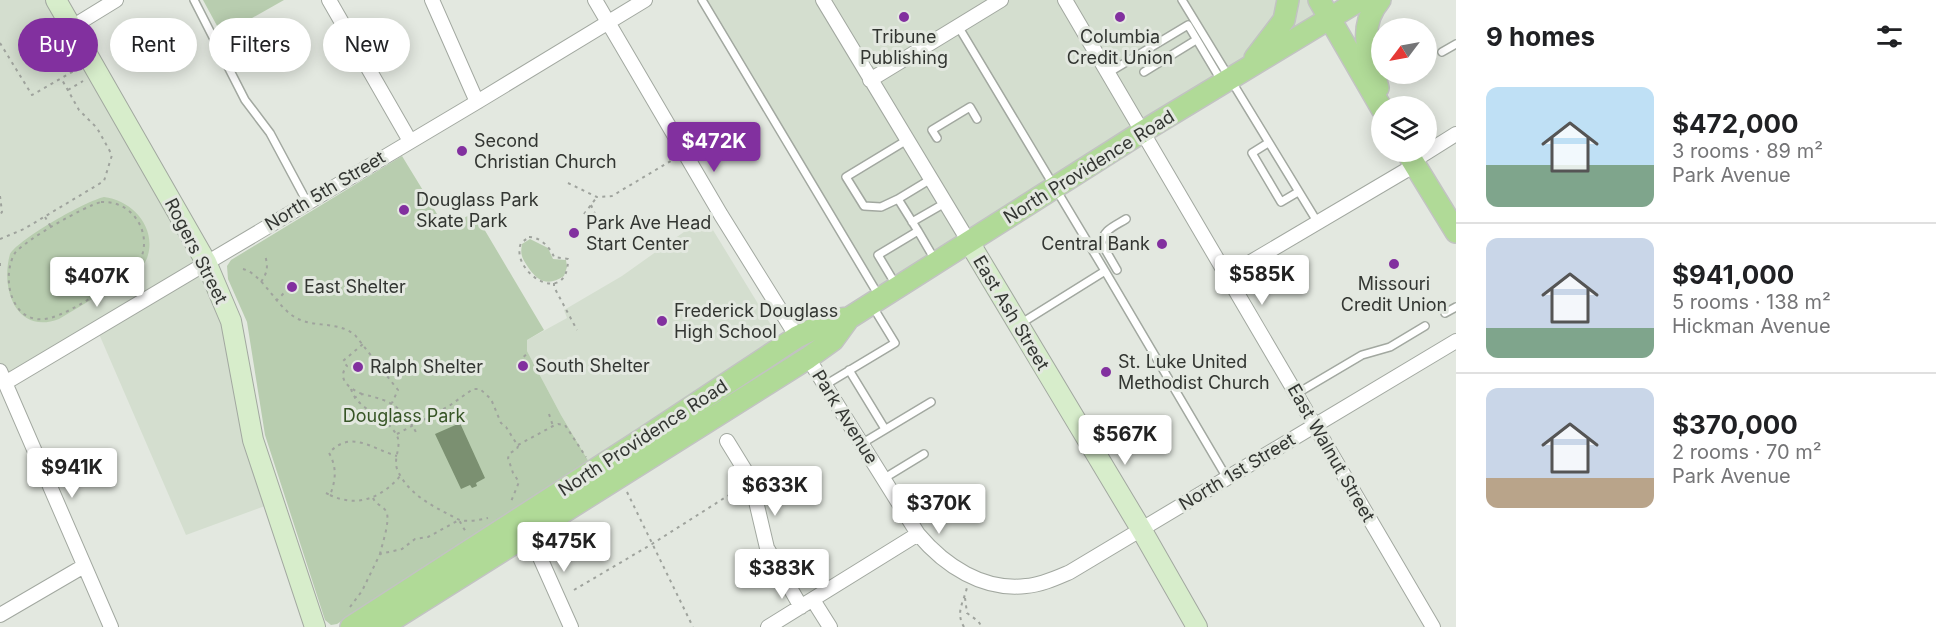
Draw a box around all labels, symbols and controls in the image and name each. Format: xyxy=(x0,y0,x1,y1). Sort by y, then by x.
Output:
marker: Tribune Publishing xyxy=(897,10,911,24)
marker: Columbia Credit Union xyxy=(1113,10,1127,24)
chip: Buy xyxy=(18,18,98,72)
chip: Rent xyxy=(110,18,197,72)
chip: Filters xyxy=(209,18,311,72)
chip: New xyxy=(323,18,410,72)
north arrow xyxy=(1371,18,1437,84)
map controls xyxy=(1371,18,1437,162)
icon: filters xyxy=(1873,20,1906,53)
text: 9 homes xyxy=(1486,21,1595,52)
place label: Tribune Publishing xyxy=(860,26,948,68)
place label: Columbia Credit Union xyxy=(1067,26,1173,68)
button: layers xyxy=(1371,96,1437,162)
street label: North Providence Road xyxy=(1000,105,1178,228)
text: $472,000 xyxy=(1672,108,1799,139)
icon: home xyxy=(1534,111,1606,183)
pin: $472K xyxy=(672,122,756,173)
text: $472K xyxy=(681,129,747,153)
place label: Second Christian Church xyxy=(474,130,617,172)
text: 3 rooms · 89 m² xyxy=(1672,139,1823,163)
marker: Second Christian Church xyxy=(455,144,469,158)
street label: North 5th Street xyxy=(261,146,389,235)
text: Park Avenue xyxy=(1672,163,1791,187)
place label: Douglass Park Skate Park xyxy=(416,189,539,231)
street label: Rogers Street xyxy=(161,194,232,307)
marker: Douglass Park Skate Park xyxy=(397,203,411,217)
place label: Park Ave Head Start Center xyxy=(586,212,711,254)
marker: Park Ave Head Start Center xyxy=(567,226,581,240)
place label: Central Bank xyxy=(1041,233,1150,254)
marker: Central Bank xyxy=(1155,237,1169,251)
street label: East Ash Street xyxy=(969,252,1054,374)
pin: $585K xyxy=(1220,255,1304,306)
pin: $407K xyxy=(55,257,139,308)
marker: Missouri Credit Union xyxy=(1387,257,1401,271)
text: $941,000 xyxy=(1672,259,1794,290)
text: $585K xyxy=(1229,262,1295,286)
icon: home xyxy=(1534,262,1606,334)
text: $407K xyxy=(64,264,130,288)
place label: Missouri Credit Union xyxy=(1341,273,1447,315)
place label: East Shelter xyxy=(304,276,406,297)
marker: East Shelter xyxy=(285,280,299,294)
text: 5 rooms · 138 m² xyxy=(1672,290,1831,314)
place label: Frederick Douglass High School xyxy=(674,300,838,342)
marker: Frederick Douglass High School xyxy=(655,314,669,328)
text: Hickman Avenue xyxy=(1672,314,1831,338)
place label: St. Luke United Methodist Church xyxy=(1118,351,1270,393)
place label: South Shelter xyxy=(535,355,650,376)
place label: Ralph Shelter xyxy=(370,356,483,377)
marker: South Shelter xyxy=(516,359,530,373)
marker: Ralph Shelter xyxy=(351,360,365,374)
marker: St. Luke United Methodist Church xyxy=(1099,365,1113,379)
street label: Park Avenue xyxy=(808,366,883,468)
street label: North Providence Road xyxy=(554,375,731,500)
street label: East Walnut Street xyxy=(1283,380,1380,526)
park label: Douglass Park xyxy=(343,405,465,426)
text: $370,000 xyxy=(1672,409,1798,440)
icon: home xyxy=(1534,412,1606,484)
pin: $567K xyxy=(1083,415,1167,466)
text: $567K xyxy=(1093,422,1157,446)
street label: North 1st Street xyxy=(1175,429,1299,514)
text: 2 rooms · 70 m² xyxy=(1672,440,1822,464)
pin: $941K xyxy=(30,448,114,499)
text: $941K xyxy=(41,455,103,479)
text: Park Avenue xyxy=(1672,464,1791,488)
pin: $633K xyxy=(733,466,817,517)
text: $633K xyxy=(742,473,808,497)
pin: $370K xyxy=(897,484,981,535)
text: $370K xyxy=(906,491,972,515)
pin: $475K xyxy=(522,522,606,573)
text: $475K xyxy=(531,529,597,553)
pin: $383K xyxy=(740,549,824,600)
text: $383K xyxy=(749,556,815,580)

